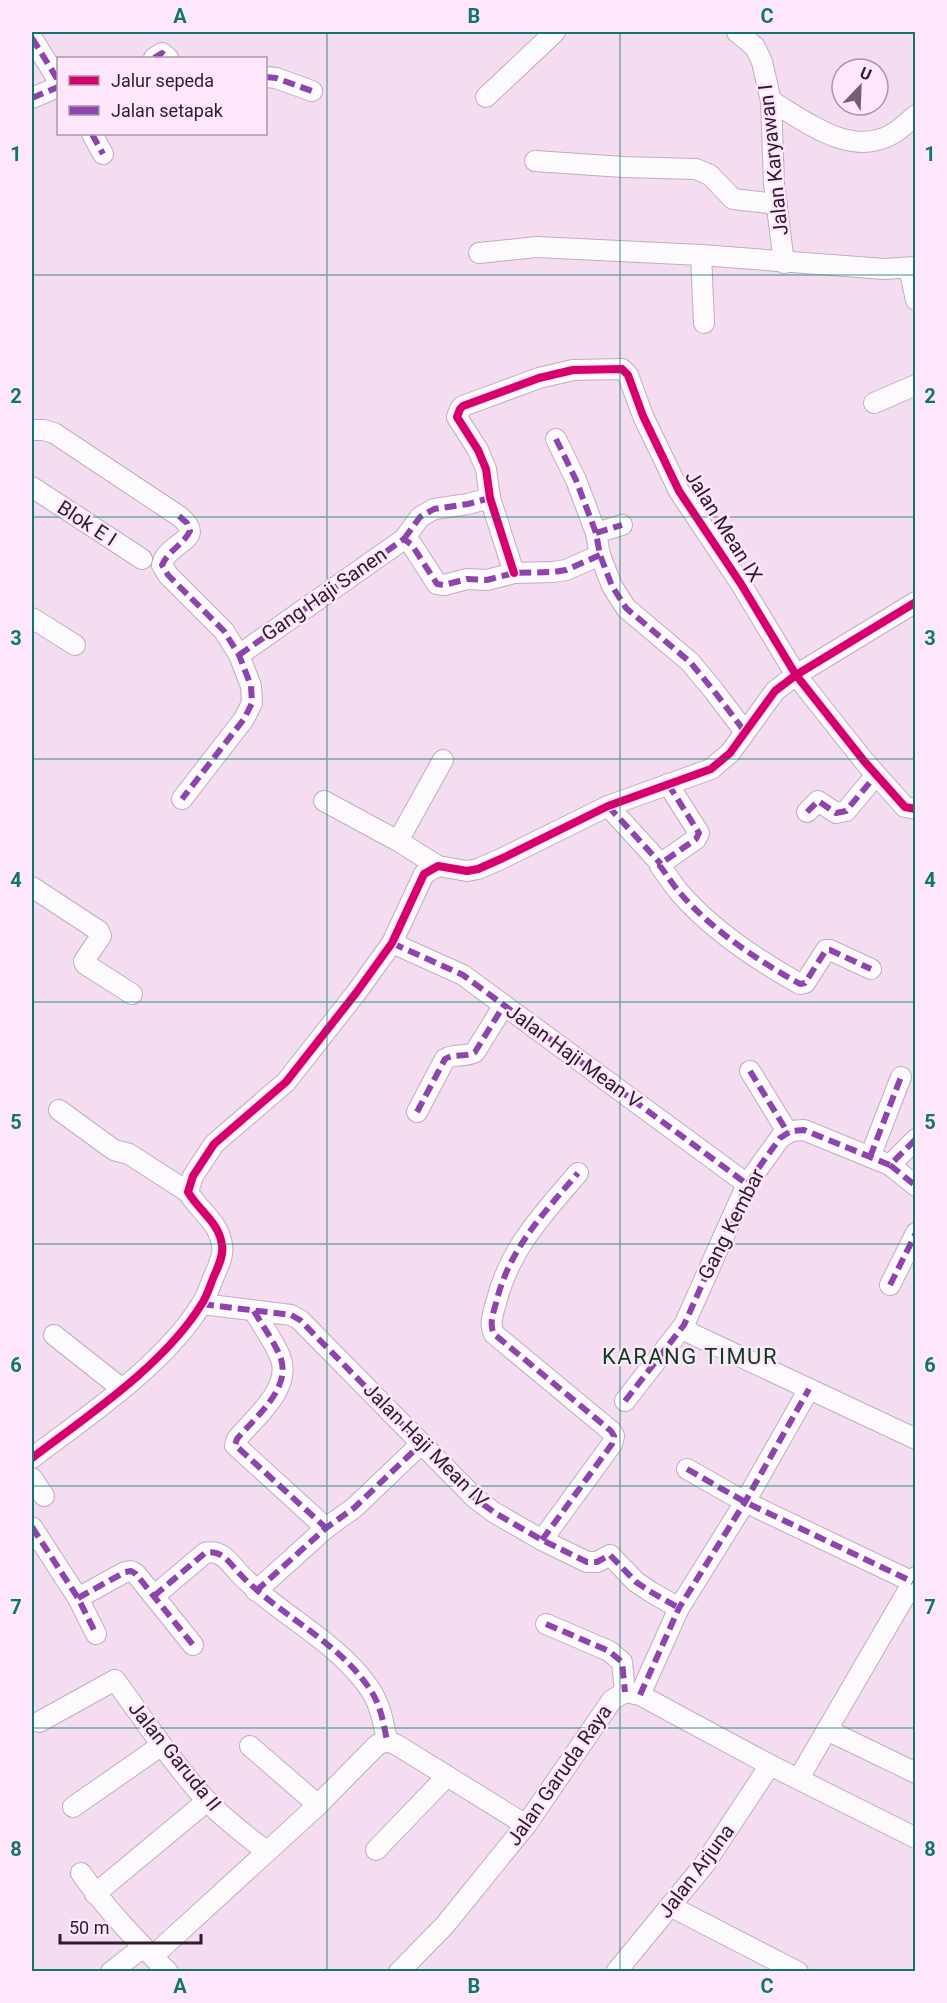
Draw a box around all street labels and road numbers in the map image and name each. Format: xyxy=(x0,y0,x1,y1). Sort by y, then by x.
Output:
street label: Jalan Karyawan I xyxy=(753,83,793,237)
street label: Jalan Mean IX xyxy=(680,466,768,586)
street label: Blok E I xyxy=(53,495,121,551)
street label: Gang Haji Sanen xyxy=(257,542,391,646)
street label: Jalan Haji Mean V xyxy=(502,999,646,1113)
street label: Gang Kembar xyxy=(693,1164,769,1283)
street label: Jalan Haji Mean IV xyxy=(359,1378,494,1513)
street label: Jalan Garuda II xyxy=(124,1696,226,1816)
street label: Jalan Garuda Raya xyxy=(501,1700,617,1850)
street label: Jalan Arjuna xyxy=(653,1819,739,1923)

